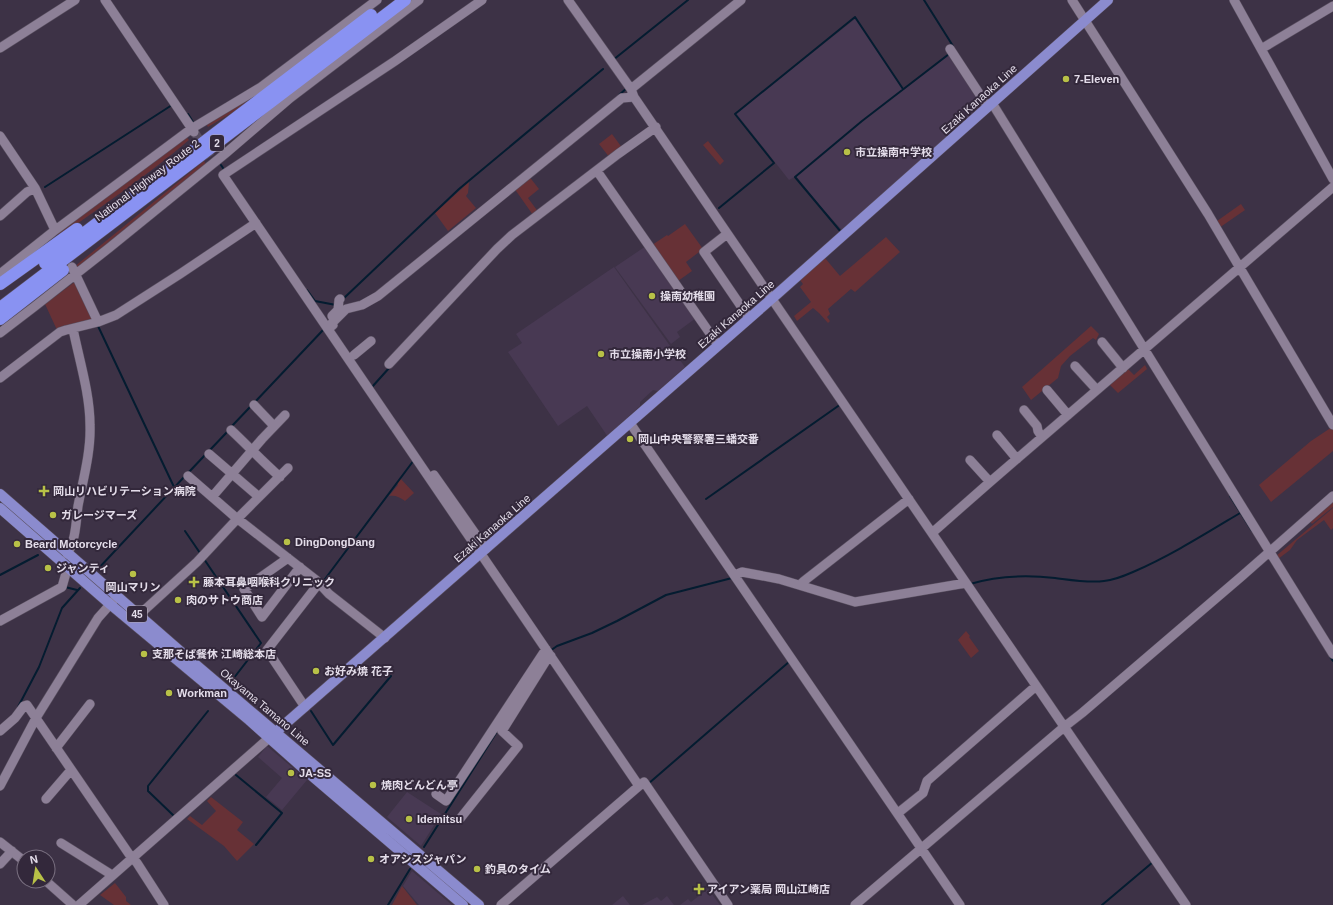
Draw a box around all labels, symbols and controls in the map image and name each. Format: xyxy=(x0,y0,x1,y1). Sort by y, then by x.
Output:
street label: Ezaki Kanaoka Line xyxy=(939,62,1019,136)
place label: 7-Eleven xyxy=(1074,73,1120,85)
marker: 7-Eleven xyxy=(1061,74,1071,84)
road number: 2 xyxy=(210,135,224,151)
street label: National Highway Route 2 xyxy=(93,137,201,223)
place label: 市立操南中学校 xyxy=(855,146,932,158)
marker: 市立操南中学校 xyxy=(842,147,852,157)
street label: Ezaki Kanaoka Line xyxy=(695,278,777,350)
place label: 操南幼稚園 xyxy=(660,290,715,302)
marker: 操南幼稚園 xyxy=(647,291,657,301)
place label: 市立操南小学校 xyxy=(609,348,686,360)
marker: 市立操南小学校 xyxy=(596,349,606,359)
place label: 岡山中央警察署三蟠交番 xyxy=(638,433,759,445)
marker: 岡山中央警察署三蟠交番 xyxy=(625,434,635,444)
marker: 岡山リハビリテーション病院 xyxy=(38,485,50,497)
place label: 岡山リハビリテーション病院 xyxy=(53,485,196,497)
street label: Ezaki Kanaoka Line xyxy=(451,492,533,564)
place label: ガレージマーズ xyxy=(61,509,137,521)
marker: ガレージマーズ xyxy=(48,510,58,520)
place label: DingDongDang xyxy=(295,536,375,548)
marker: DingDongDang xyxy=(282,537,292,547)
place label: Beard Motorcycle xyxy=(25,538,117,550)
marker: Beard Motorcycle xyxy=(12,539,22,549)
place label: ジャンティ xyxy=(56,562,110,574)
marker: ジャンティ xyxy=(43,563,53,573)
marker: 岡山マリン xyxy=(128,569,138,579)
marker: 藤本耳鼻咽喉科クリニック xyxy=(188,576,200,588)
place label: 藤本耳鼻咽喉科クリニック xyxy=(203,576,335,588)
place label: 岡山マリン xyxy=(106,581,161,593)
place label: 肉のサトウ商店 xyxy=(186,594,263,606)
marker: 肉のサトウ商店 xyxy=(173,595,183,605)
road number: 45 xyxy=(127,606,147,622)
place label: 支那そば餐休 江崎総本店 xyxy=(152,648,276,660)
marker: 支那そば餐休 江崎総本店 xyxy=(139,649,149,659)
place label: お好み焼 花子 xyxy=(324,665,393,677)
street label: Okayama Tamano Line xyxy=(218,666,312,748)
marker: お好み焼 花子 xyxy=(311,666,321,676)
place label: Workman xyxy=(177,687,227,699)
marker: Workman xyxy=(164,688,174,698)
place label: JA-SS xyxy=(299,767,331,779)
marker: JA-SS xyxy=(286,768,296,778)
place label: 焼肉どんどん亭 xyxy=(381,779,458,791)
marker: 焼肉どんどん亭 xyxy=(368,780,378,790)
place label: Idemitsu xyxy=(417,813,462,825)
marker: Idemitsu xyxy=(404,814,414,824)
north arrow xyxy=(16,849,56,889)
text: N xyxy=(29,853,39,866)
place label: オアシスジャパン xyxy=(379,853,467,865)
marker: オアシスジャパン xyxy=(366,854,376,864)
place label: 釣具のタイム xyxy=(484,863,551,875)
marker: 釣具のタイム xyxy=(472,864,482,874)
place label: アイアン薬局 岡山江崎店 xyxy=(707,883,830,895)
marker: アイアン薬局 岡山江崎店 xyxy=(694,884,704,894)

